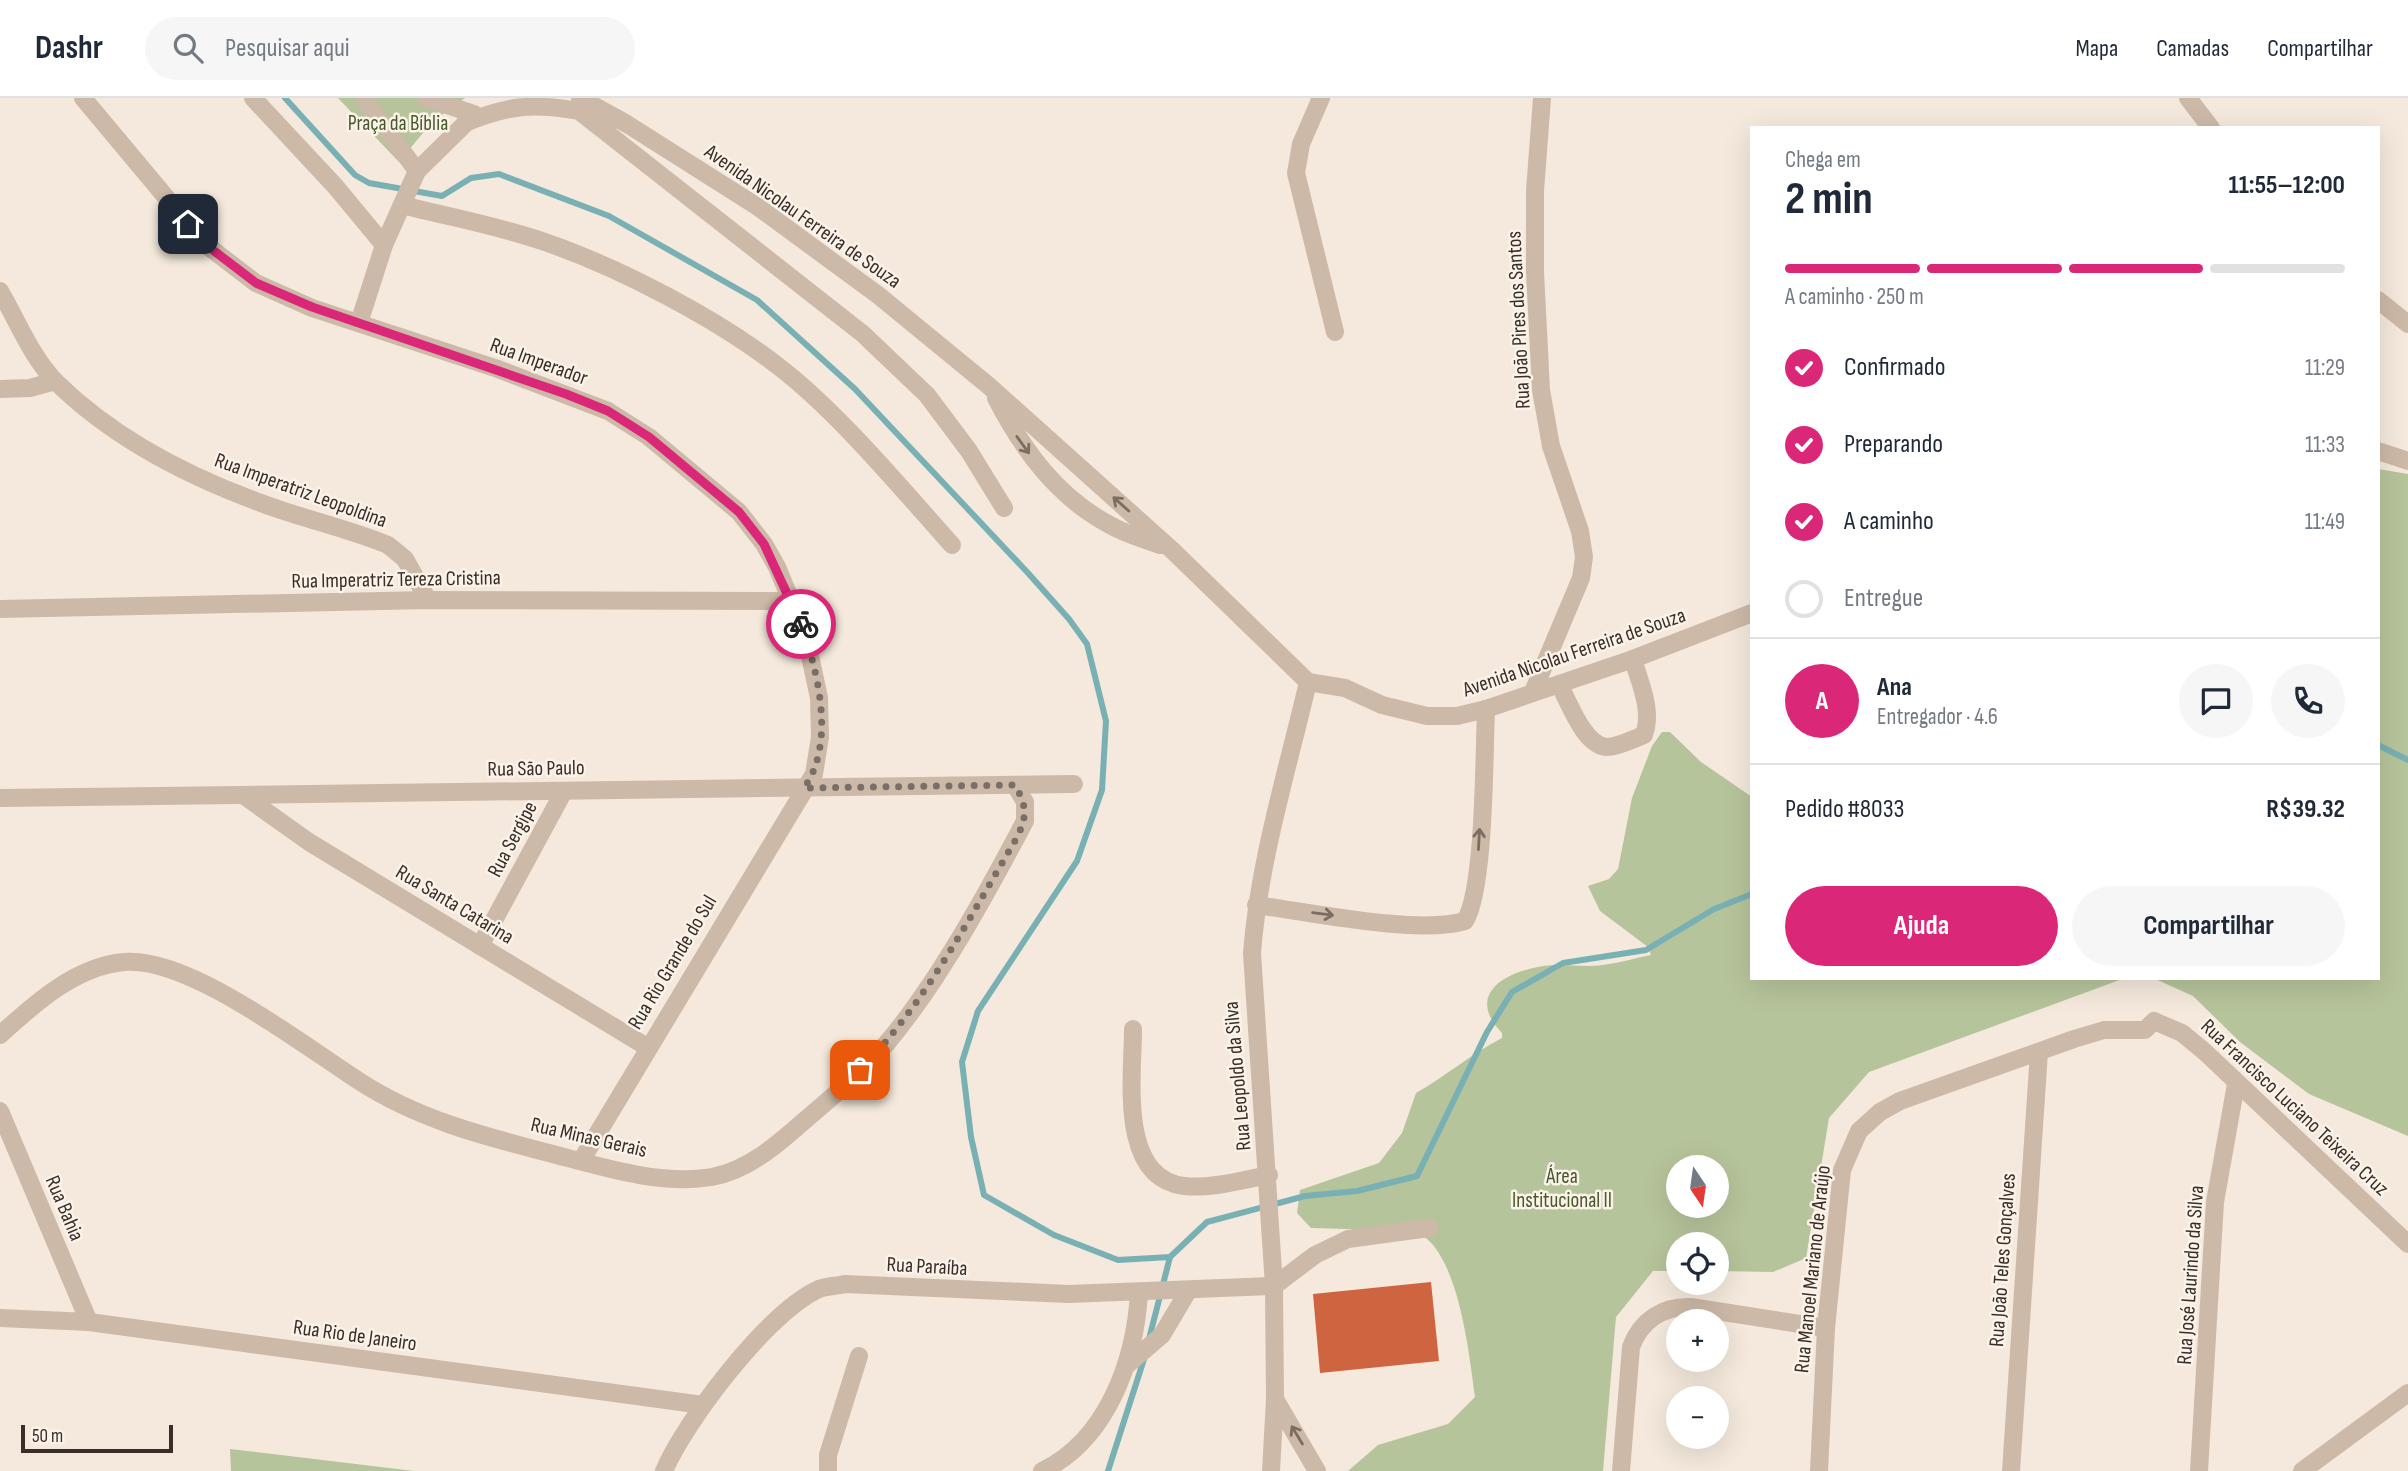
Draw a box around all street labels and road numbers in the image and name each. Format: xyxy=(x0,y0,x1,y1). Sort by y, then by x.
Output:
street label: Avenida Nicolau Ferreira de Souza xyxy=(699,139,906,294)
street label: Rua João Pires dos Santos xyxy=(1501,231,1536,409)
street label: Rua Imperador xyxy=(487,332,591,391)
street label: Rua Imperatriz Leopoldina xyxy=(211,448,390,533)
street label: Rua Imperatriz Tereza Cristina xyxy=(291,565,501,594)
street label: Avenida Nicolau Ferreira de Souza xyxy=(1459,603,1689,703)
street label: Rua São Paulo xyxy=(487,755,585,782)
street label: Rua Sergipe xyxy=(482,797,543,881)
street label: Rua Santa Catarina xyxy=(391,859,518,949)
street label: Rua Rio Grande do Sul xyxy=(623,891,722,1034)
street label: Rua Leopoldo da Silva xyxy=(1219,1000,1256,1152)
street label: Rua Francisco Luciano Teixeira Cruz xyxy=(2196,1014,2394,1201)
street label: Rua Minas Gerais xyxy=(528,1112,649,1163)
street label: Rua Manoel Mariano de Araújo xyxy=(1789,1164,1836,1374)
street label: Rua Bahia xyxy=(40,1172,89,1245)
street label: Rua João Teles Gonçalves xyxy=(1984,1172,2021,1348)
street label: Rua José Laurindo da Silva xyxy=(2172,1185,2209,1365)
street label: Rua Paraíba xyxy=(886,1252,968,1281)
street label: Rua Rio de Janeiro xyxy=(292,1314,418,1357)

